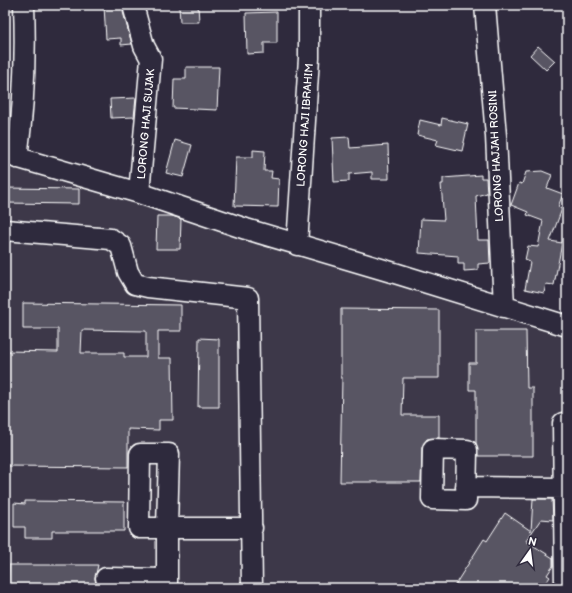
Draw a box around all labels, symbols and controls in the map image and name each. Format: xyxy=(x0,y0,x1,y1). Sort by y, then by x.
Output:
street label: LORONG HAJI IBRAHIM xyxy=(294,63,316,187)
street label: LORONG HAJI SUJAK xyxy=(135,67,157,180)
street label: LORONG HAJJAH ROSINI xyxy=(486,89,506,222)
north arrow xyxy=(510,531,550,571)
text: N xyxy=(527,534,538,549)

